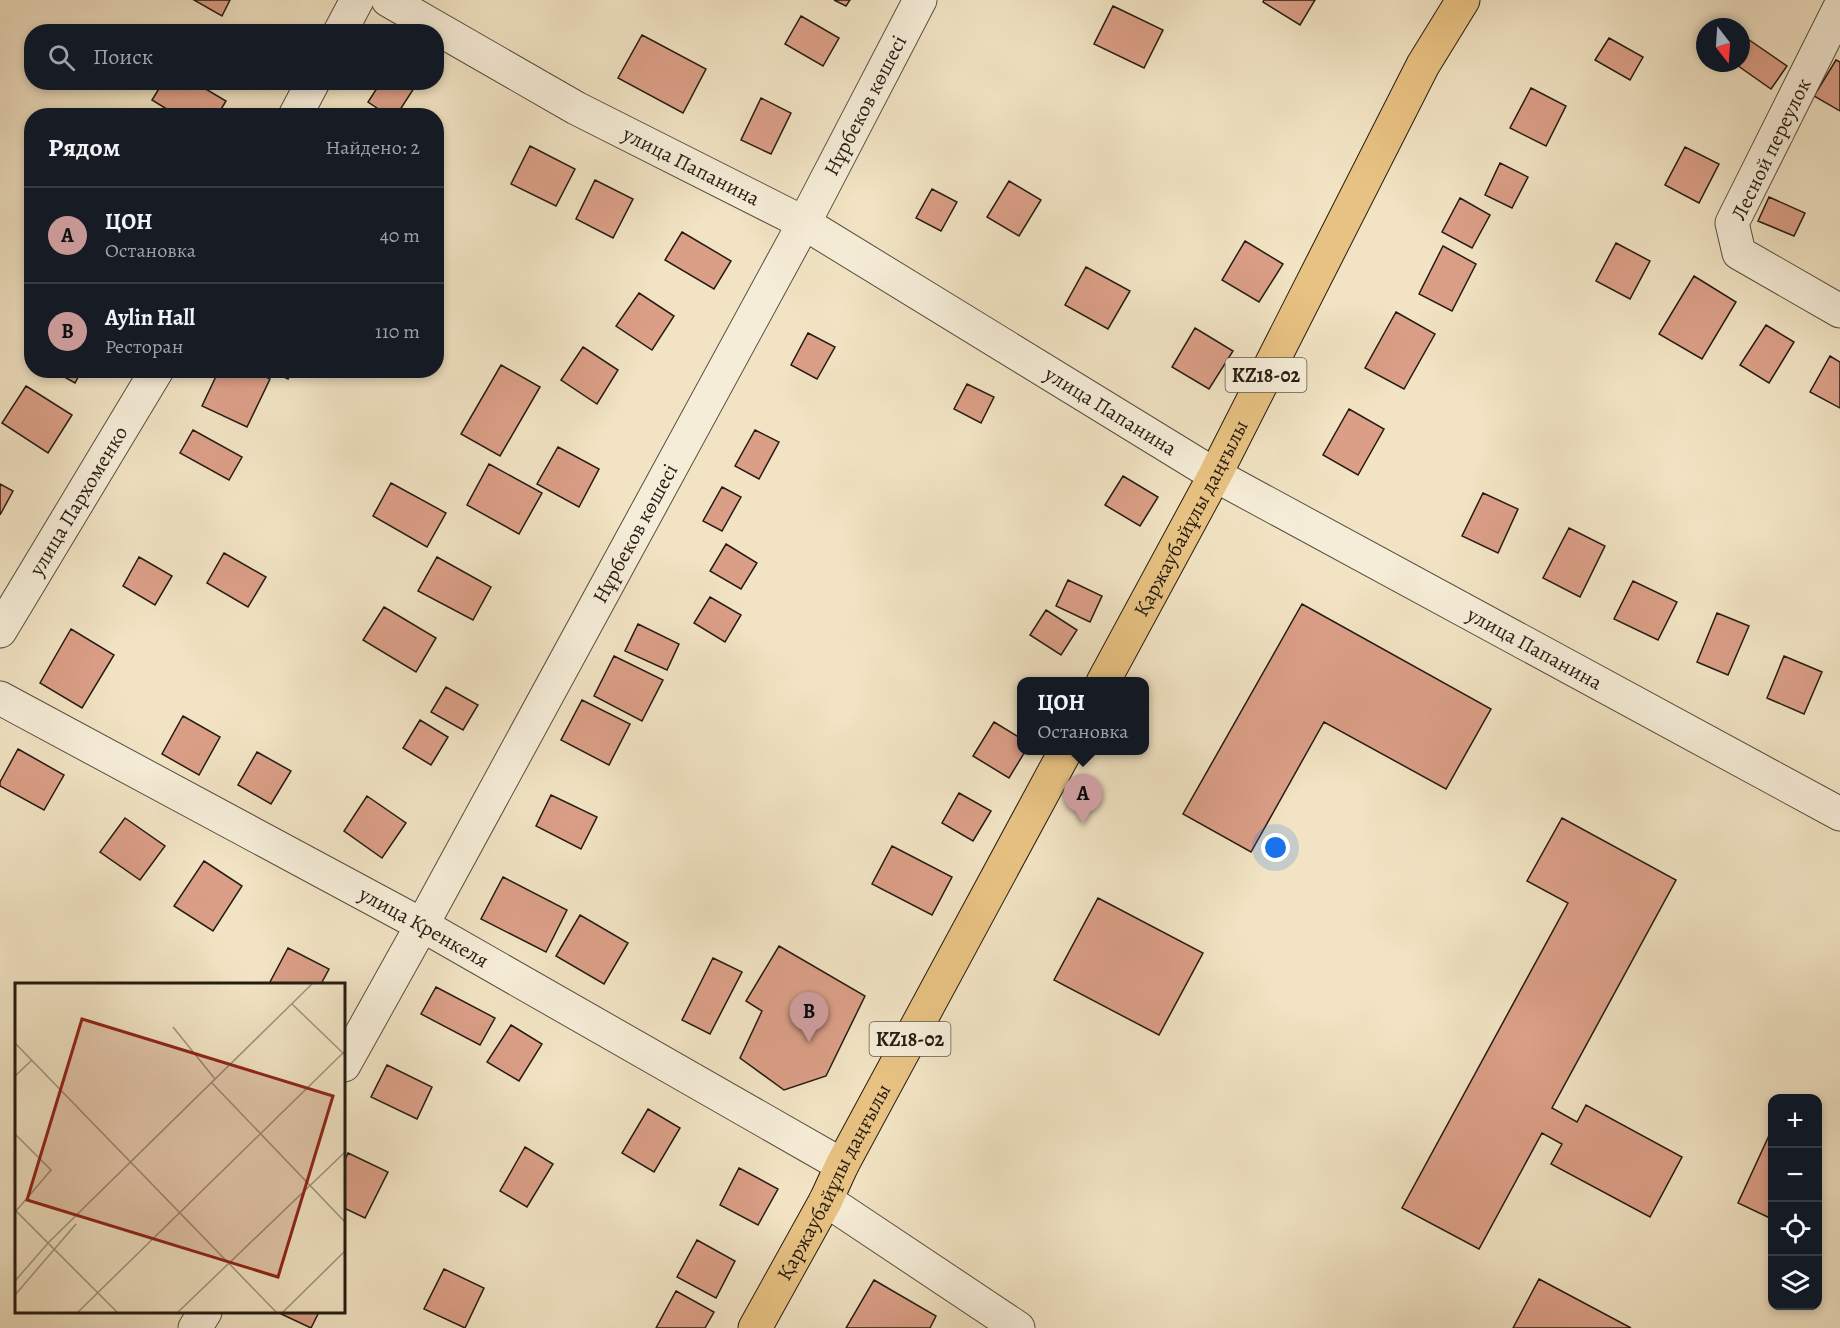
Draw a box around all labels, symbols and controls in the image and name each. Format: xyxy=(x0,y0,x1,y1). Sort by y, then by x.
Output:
north arrow xyxy=(1696,18,1750,72)
search box xyxy=(24,24,444,90)
street label: Нұрбеков көшесі xyxy=(817,30,913,181)
icon: search xyxy=(45,41,78,74)
text: Поиск xyxy=(93,42,153,72)
street label: Лесной переулок xyxy=(1724,73,1818,225)
street label: улица Папанина xyxy=(617,119,765,213)
text: Рядом xyxy=(48,130,120,165)
text: Найдено: 2 xyxy=(325,134,420,161)
text: ЦОН xyxy=(105,207,152,237)
text: A xyxy=(61,222,74,249)
text: 40 m xyxy=(380,222,420,249)
text: Остановка xyxy=(105,237,196,264)
text: Aylin Hall xyxy=(105,303,195,333)
text: B xyxy=(61,318,74,345)
text: 110 m xyxy=(375,318,420,345)
text: Ресторан xyxy=(105,333,183,360)
road number: KZ18-02 xyxy=(1226,358,1306,392)
street label: улица Папанина xyxy=(1039,359,1182,462)
street label: Қаржаубайұлы даңғылы xyxy=(1127,415,1255,621)
street label: улица Пархоменко xyxy=(22,421,134,582)
street label: Нұрбеков көшесі xyxy=(586,459,684,608)
street label: улица Папанина xyxy=(1461,600,1608,697)
popup xyxy=(1017,677,1149,755)
text: ЦОН xyxy=(1037,688,1085,718)
text: Остановка xyxy=(1037,718,1129,745)
pin: A xyxy=(1064,774,1102,824)
your location xyxy=(1261,833,1290,862)
street label: улица Кренкеля xyxy=(353,879,494,974)
inset map xyxy=(15,983,345,1313)
pin: B xyxy=(790,992,828,1042)
road number: KZ18-02 xyxy=(870,1022,950,1056)
street label: Қаржаубайұлы даңғылы xyxy=(770,1079,897,1285)
map controls xyxy=(1768,1094,1822,1310)
button: + xyxy=(1768,1094,1822,1148)
button: − xyxy=(1768,1148,1822,1202)
button: locate xyxy=(1768,1202,1822,1256)
button: layers xyxy=(1768,1256,1822,1310)

